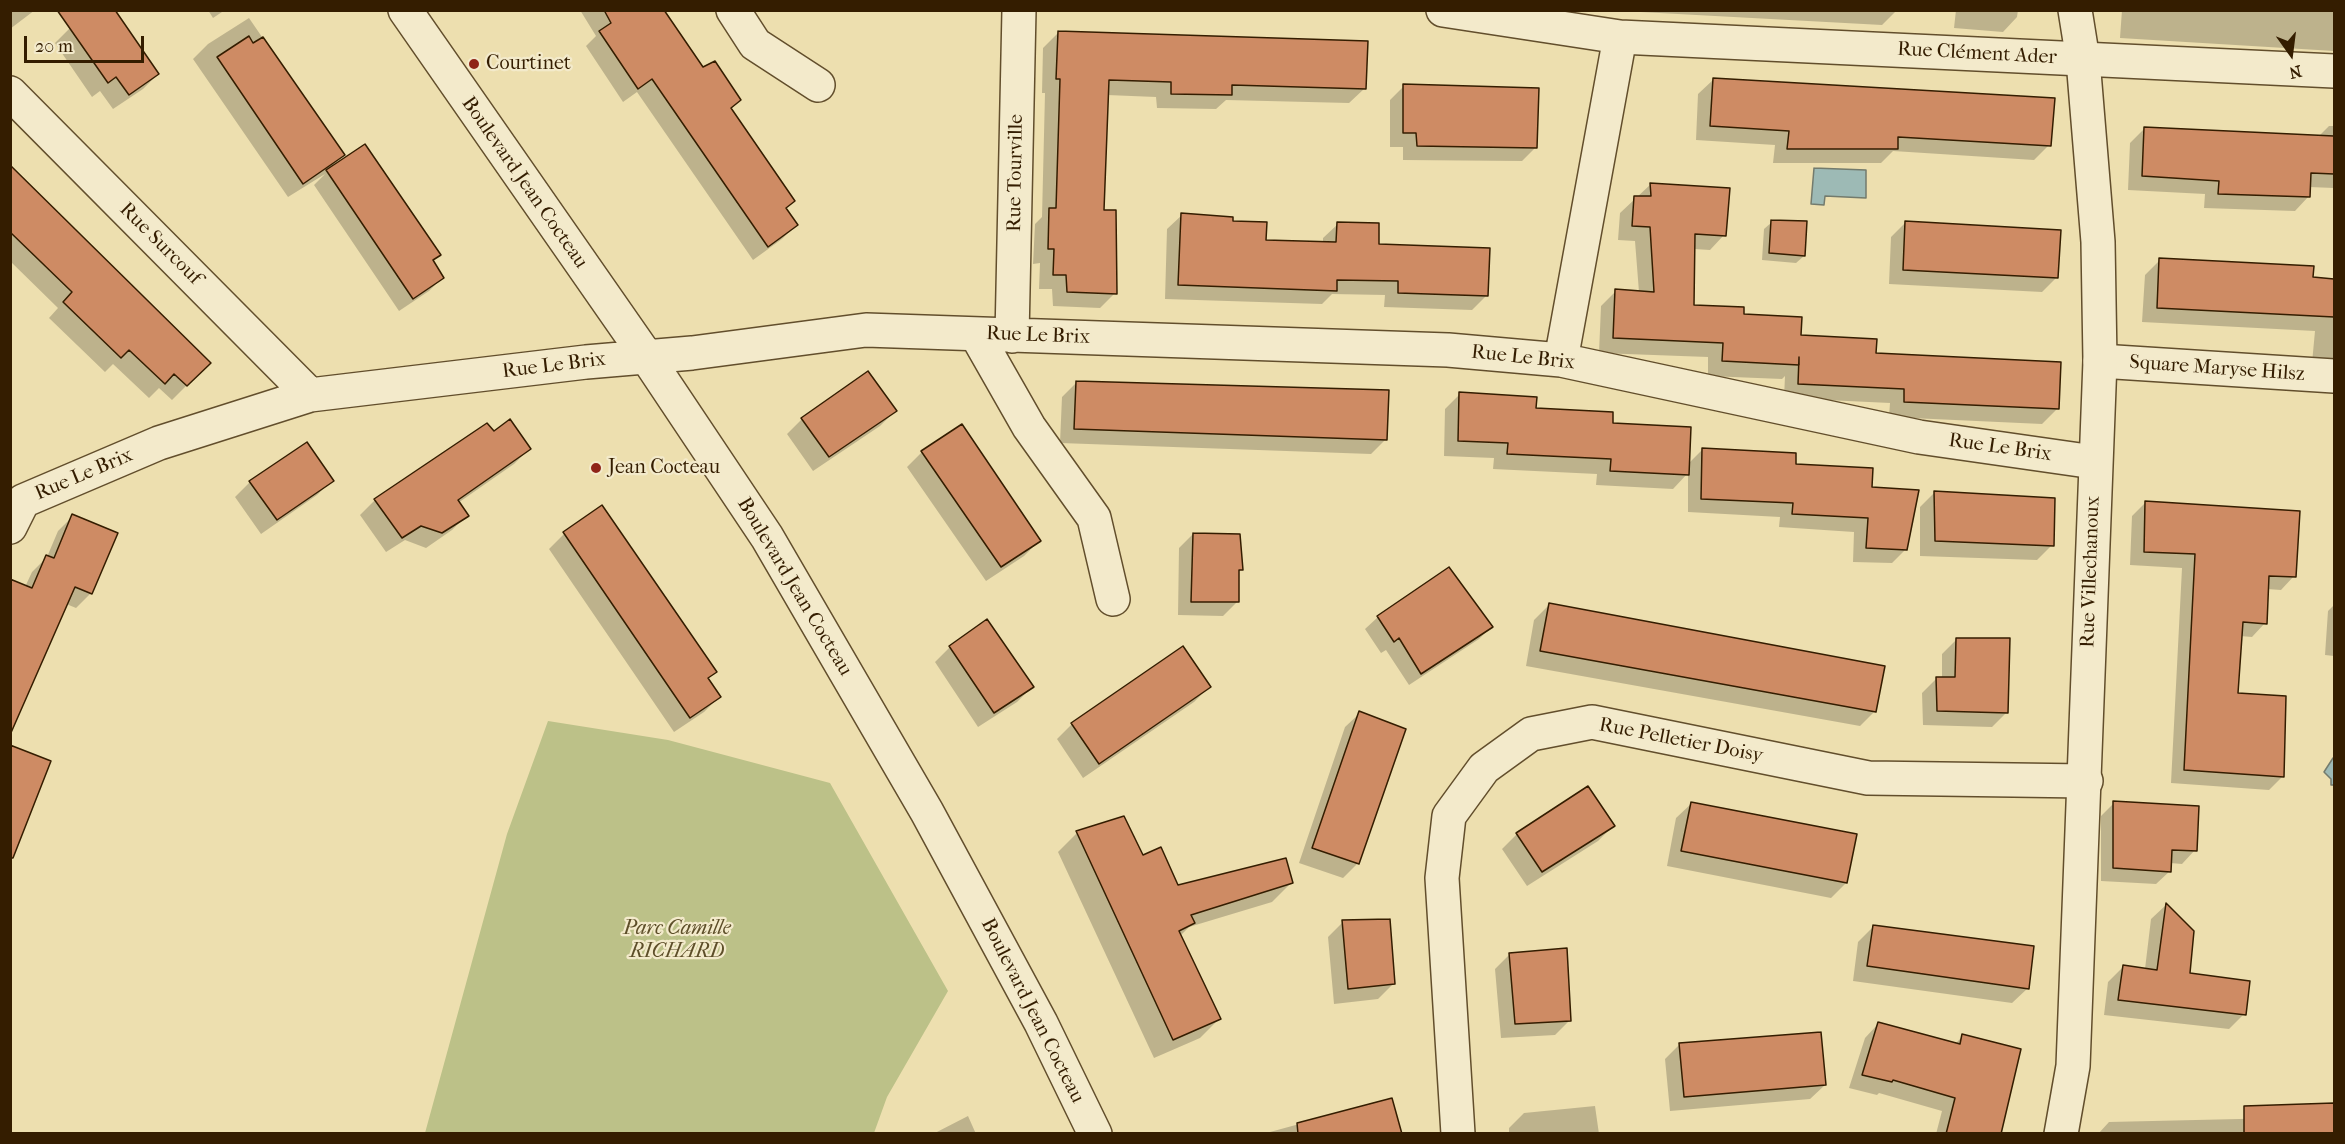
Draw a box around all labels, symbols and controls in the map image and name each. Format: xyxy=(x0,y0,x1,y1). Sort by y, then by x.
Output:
scale bar xyxy=(27,24,147,62)
north arrow xyxy=(2261,24,2321,84)
text: 20 m xyxy=(35,36,73,57)
street label: Rue Clément Ader xyxy=(1897,38,2057,70)
place label: Courtinet xyxy=(486,52,571,76)
marker: Courtinet xyxy=(467,57,481,71)
text: N xyxy=(2287,61,2304,83)
street label: Boulevard Jean Cocteau xyxy=(456,93,592,273)
street label: Rue Tourville xyxy=(1003,114,1029,232)
street label: Rue Surcouf xyxy=(114,198,206,290)
street label: Rue Le Brix xyxy=(986,322,1090,350)
street label: Rue Le Brix xyxy=(1470,341,1576,375)
street label: Rue Le Brix xyxy=(501,348,607,384)
street label: Square Maryse Hilsz xyxy=(2129,351,2305,387)
street label: Rue Le Brix xyxy=(1947,429,2053,467)
street label: Rue Le Brix xyxy=(32,444,136,506)
place label: Jean Cocteau xyxy=(608,456,720,480)
marker: Jean Cocteau xyxy=(589,461,603,475)
street label: Boulevard Jean Cocteau xyxy=(731,493,857,681)
street label: Rue Villechanoux xyxy=(2076,496,2106,648)
street label: Rue Pelletier Doisy xyxy=(1597,713,1765,769)
street label: Boulevard Jean Cocteau xyxy=(975,915,1089,1107)
park label: Parc Camille RICHARD xyxy=(623,917,731,964)

